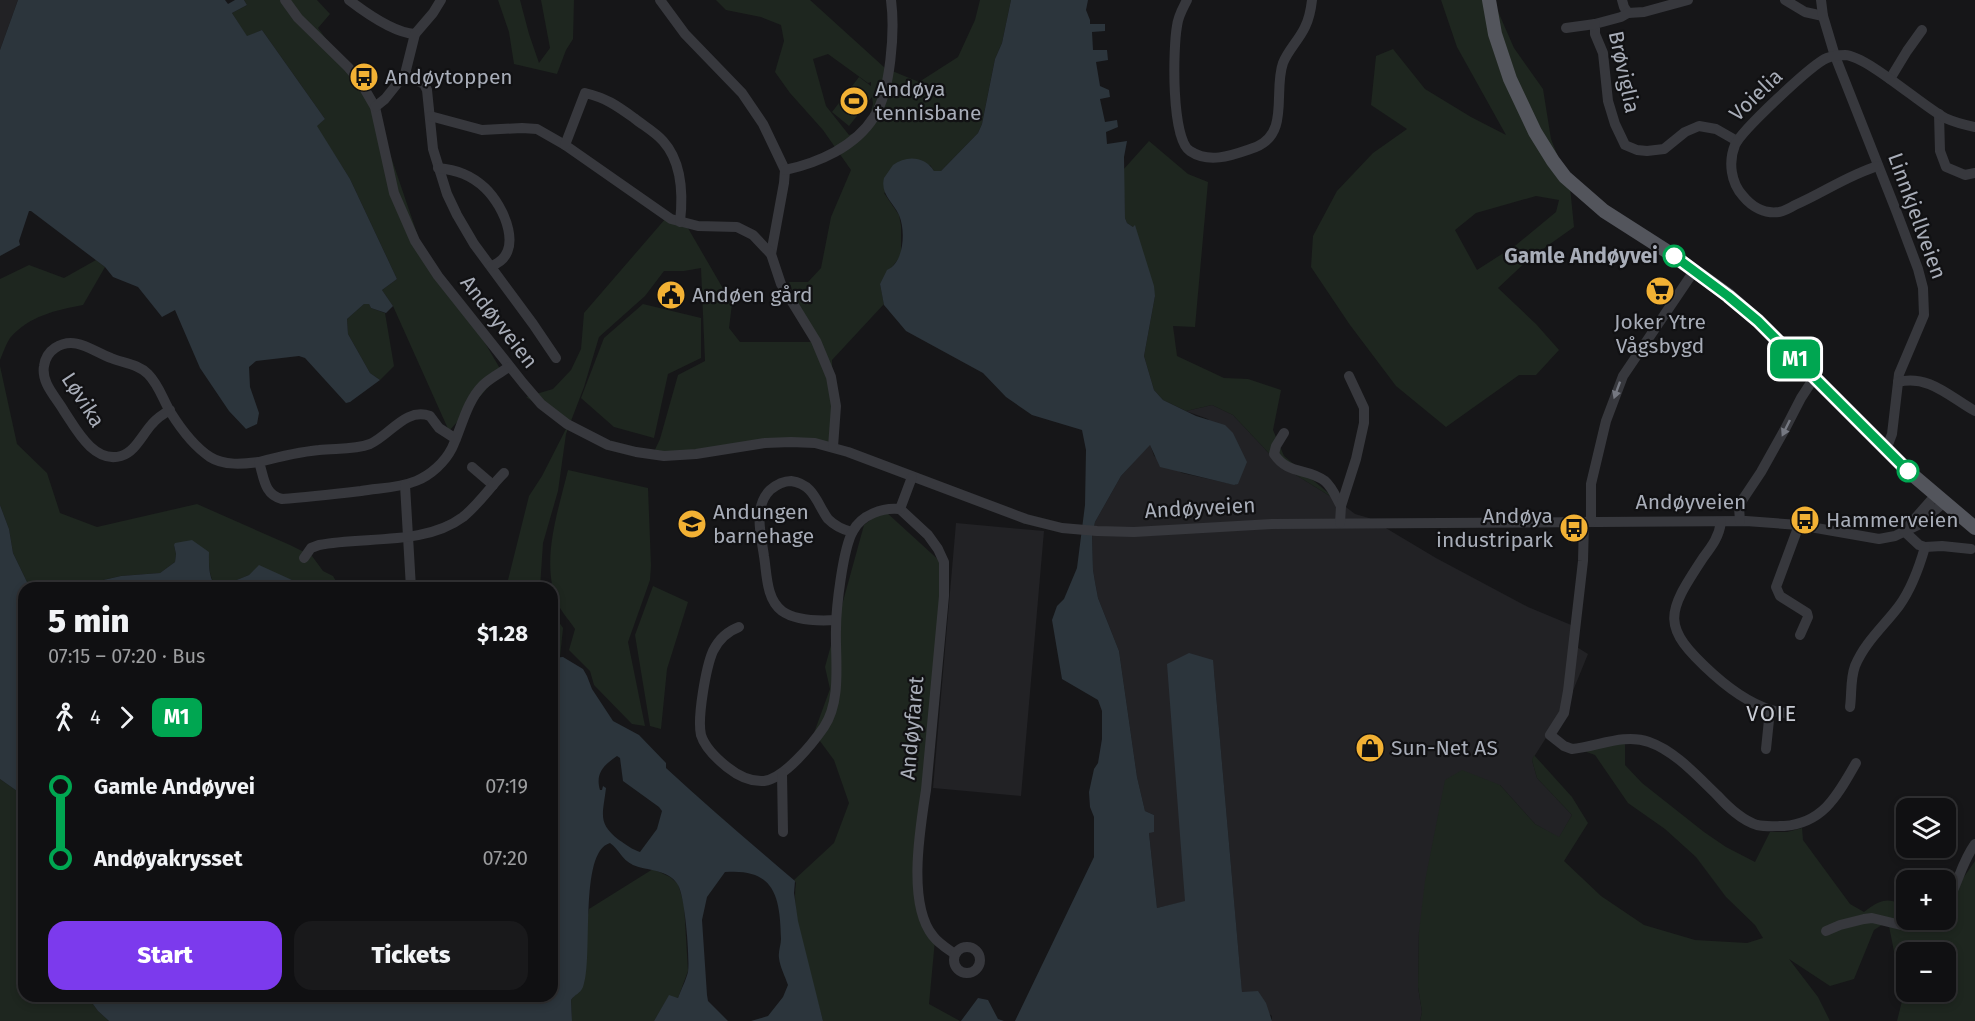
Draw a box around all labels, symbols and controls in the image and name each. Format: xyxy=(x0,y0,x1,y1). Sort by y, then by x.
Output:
street label: Brøviglia xyxy=(1603,29,1645,115)
bus stop icon: Andøytoppen xyxy=(348,61,380,93)
street label: Voielia xyxy=(1724,63,1788,127)
place label: Andøytoppen xyxy=(385,64,513,90)
place label: Andøya tennisbane xyxy=(875,76,982,126)
sports icon: Andøya tennisbane xyxy=(838,85,870,117)
street label: Linnkjellveien xyxy=(1882,149,1952,283)
place label: Gamle Andøyvei xyxy=(1504,243,1658,269)
marker: Gamle Andøyvei xyxy=(1663,245,1685,267)
street label: Andøyveien xyxy=(455,270,543,374)
supermarket icon: Joker Ytre Vågsbygd xyxy=(1644,275,1676,307)
public building icon: Andøen gård xyxy=(655,279,687,311)
place label: Andøen gård xyxy=(692,282,812,308)
place label: Joker Ytre Vågsbygd xyxy=(1614,309,1706,359)
line badge: M1 xyxy=(1768,340,1822,378)
text: M1 xyxy=(1782,346,1808,372)
street label: Løvika xyxy=(56,368,110,432)
one-way arrow xyxy=(1612,381,1622,399)
one-way arrow xyxy=(1781,420,1790,437)
unlabelled marker xyxy=(1897,460,1919,482)
street label: Andøyveien xyxy=(1636,489,1746,515)
street label: Andøyveien xyxy=(1144,492,1256,524)
place label: Andungen barnehage xyxy=(713,499,814,549)
place label: Andøya industripark xyxy=(1436,503,1553,553)
bus stop icon: Hammerveien xyxy=(1789,504,1821,536)
place label: Hammerveien xyxy=(1826,507,1959,533)
school or university icon: Andungen barnehage xyxy=(676,508,708,540)
bus stop icon: Andøya industripark xyxy=(1558,512,1590,544)
text: 5 min xyxy=(48,601,130,641)
text: $1.28 xyxy=(477,620,528,647)
text: 07:15 – 07:20 · Bus xyxy=(48,644,205,668)
street label: Andøyfaret xyxy=(895,675,930,781)
district label: VOIE xyxy=(1746,700,1798,727)
icon: walk xyxy=(48,701,81,734)
icon: forward xyxy=(110,701,143,734)
text: M1 xyxy=(164,704,190,730)
text: 4 xyxy=(90,705,101,729)
shop icon: Sun-Net AS xyxy=(1354,732,1386,764)
place label: Sun-Net AS xyxy=(1391,735,1498,761)
text: Gamle Andøyvei xyxy=(94,773,255,800)
text: 07:19 xyxy=(485,774,528,798)
map controls xyxy=(1896,798,1956,1002)
button: layers xyxy=(1896,798,1956,858)
text: Andøyakrysset xyxy=(94,845,242,872)
text: 07:20 xyxy=(483,846,528,870)
button: + xyxy=(1896,870,1956,930)
button: Start xyxy=(48,921,282,990)
button: Tickets xyxy=(294,921,528,990)
button: − xyxy=(1896,942,1956,1002)

